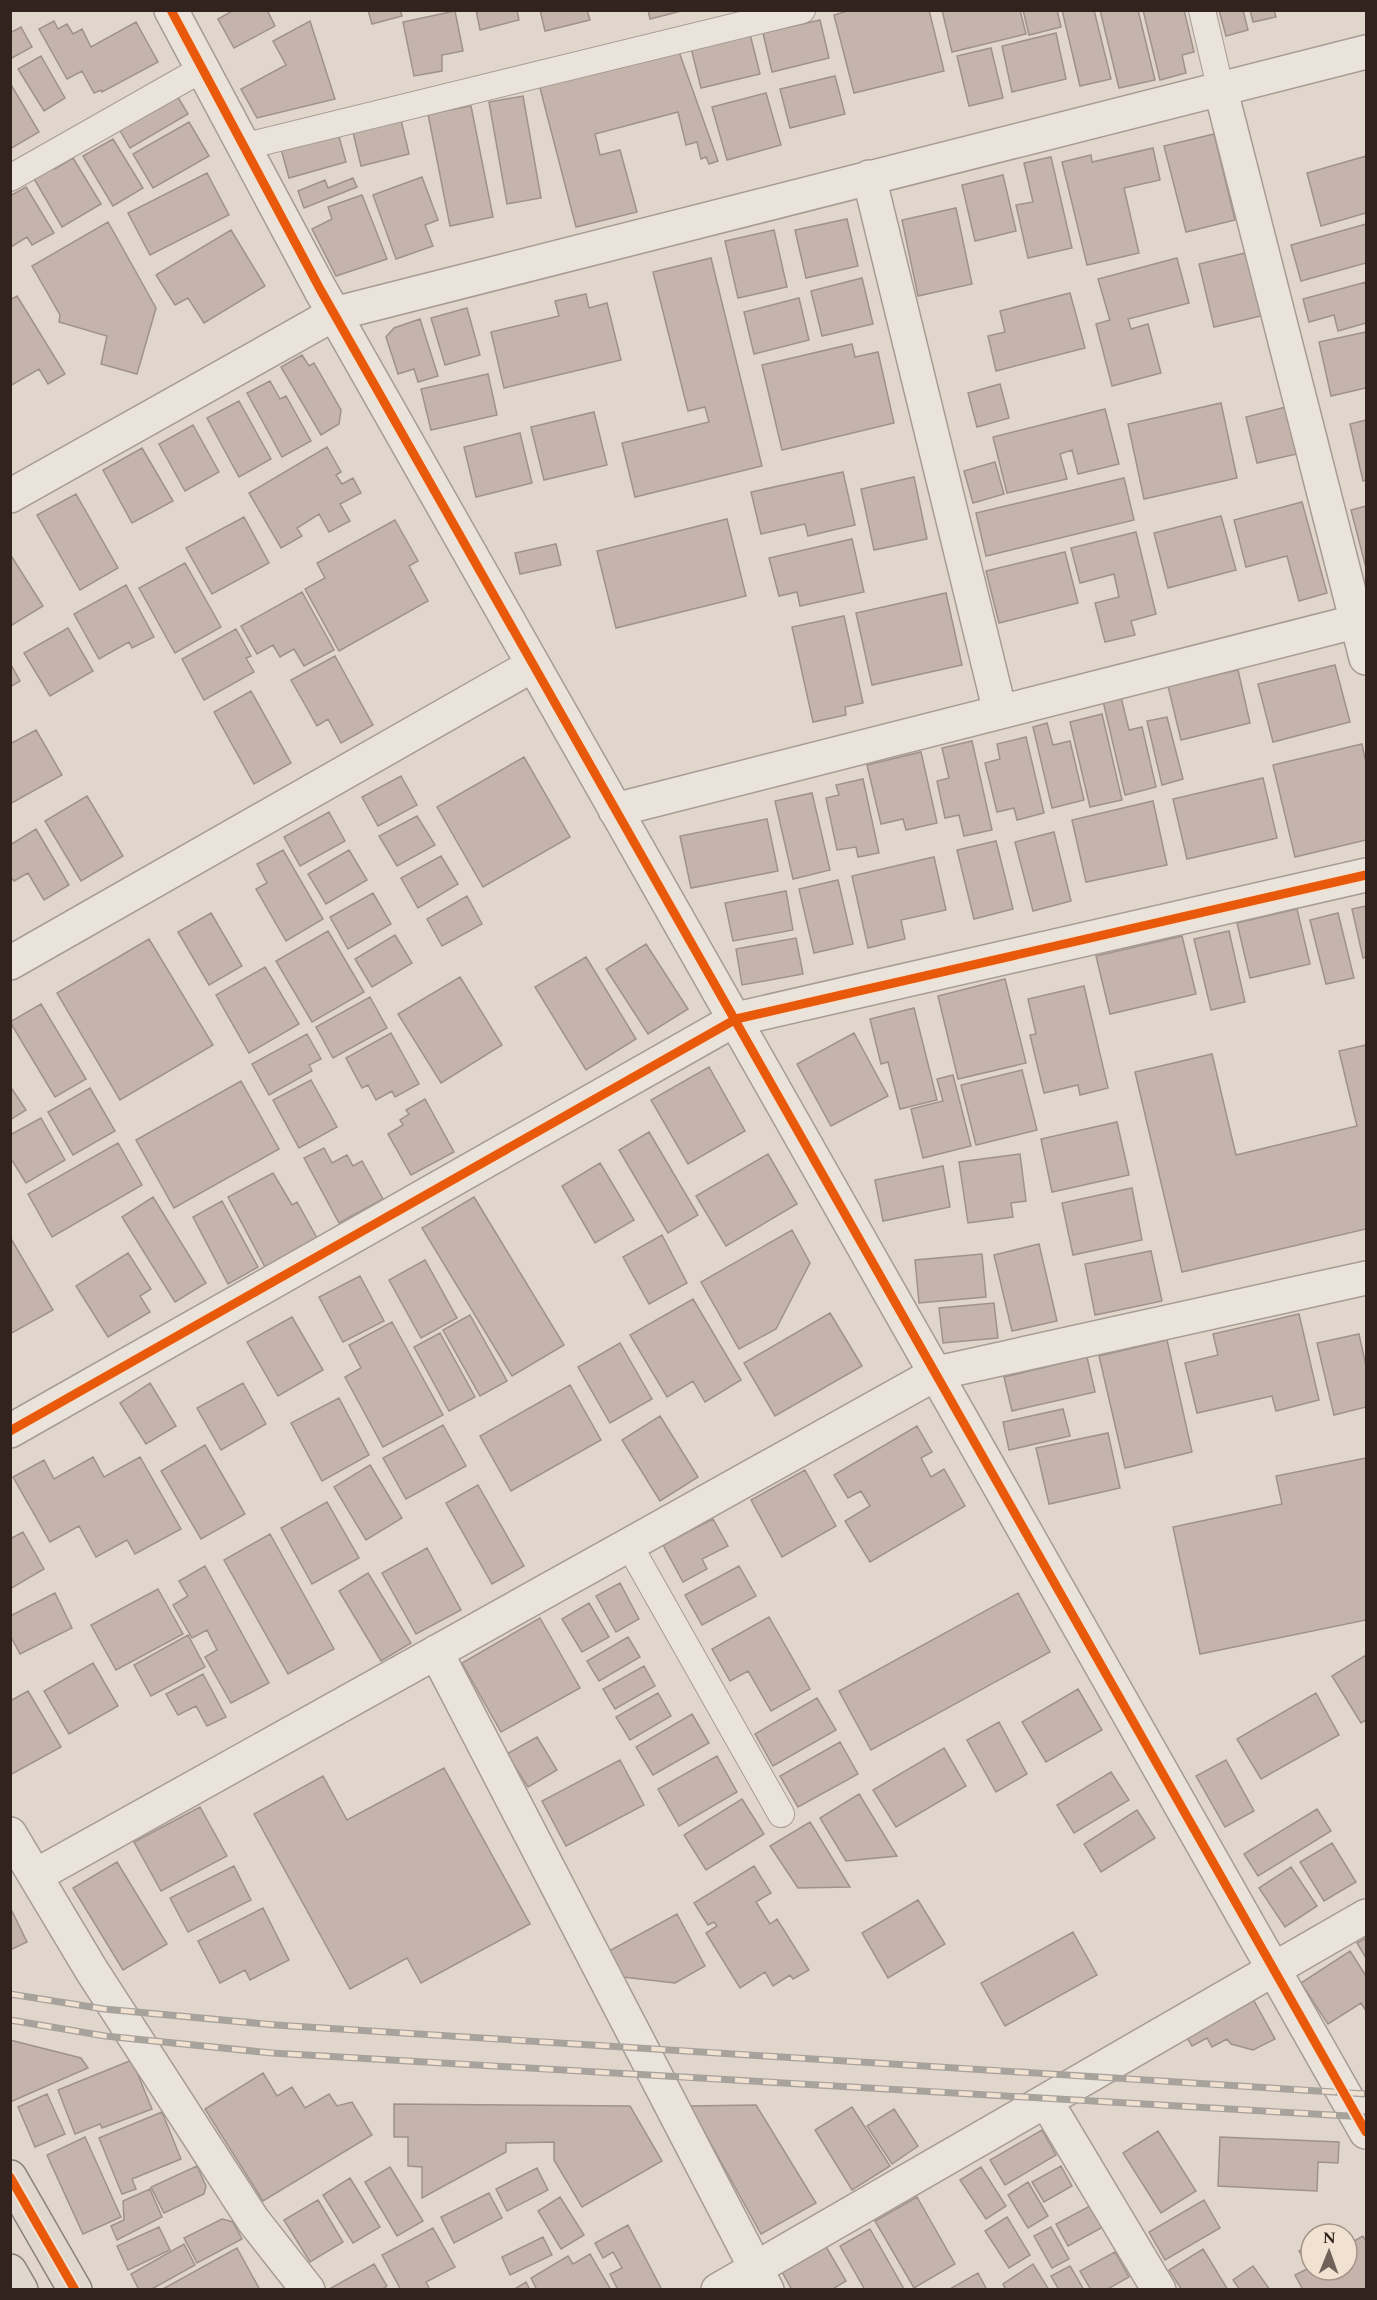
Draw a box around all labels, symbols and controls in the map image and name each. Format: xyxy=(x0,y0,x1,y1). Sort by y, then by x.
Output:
north arrow xyxy=(1299,2222,1359,2282)
text: N xyxy=(1323,2226,1336,2250)

